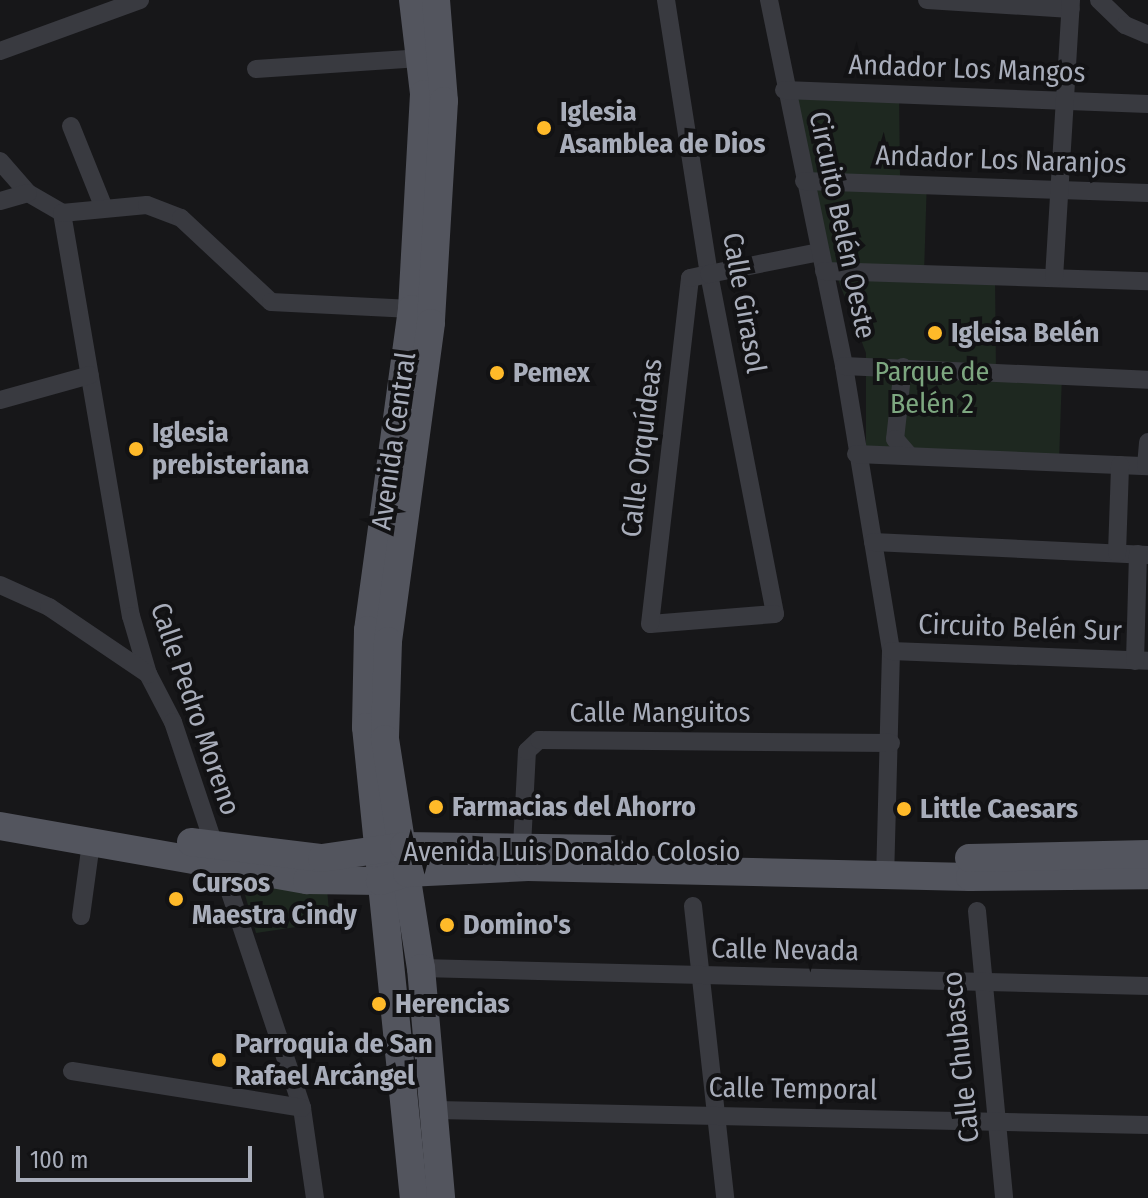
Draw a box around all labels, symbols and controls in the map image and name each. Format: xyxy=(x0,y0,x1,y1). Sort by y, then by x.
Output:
street label: Andador Los Mangos xyxy=(848,48,1086,90)
place label: Iglesia Asamblea de Dios xyxy=(560,95,765,161)
street label: Circuito Belén Oeste xyxy=(802,108,882,342)
marker: Iglesia Asamblea de Dios xyxy=(535,119,553,137)
street label: Andador Los Naranjos xyxy=(875,139,1127,181)
street label: Calle Girasol xyxy=(715,230,773,376)
place label: Igleisa Belén xyxy=(951,316,1099,350)
marker: Igleisa Belén xyxy=(926,324,944,342)
street label: Avenida Central xyxy=(365,350,423,532)
park label: Parque de Belén 2 xyxy=(875,355,989,421)
place label: Pemex xyxy=(513,356,590,390)
street label: Calle Orquídeas xyxy=(614,357,670,539)
marker: Pemex xyxy=(488,364,506,382)
place label: Iglesia prebisteriana xyxy=(152,416,309,482)
marker: Iglesia prebisteriana xyxy=(127,440,145,458)
street label: Calle Pedro Moreno xyxy=(143,598,247,820)
street label: Circuito Belén Sur xyxy=(918,608,1122,648)
street label: Calle Manguitos xyxy=(570,696,750,730)
place label: Farmacias del Ahorro xyxy=(452,790,696,824)
place label: Little Caesars xyxy=(920,792,1078,826)
marker: Farmacias del Ahorro xyxy=(427,798,445,816)
marker: Little Caesars xyxy=(895,800,913,818)
street label: Avenida Luis Donaldo Colosio xyxy=(403,835,741,869)
place label: Cursos Maestra Cindy xyxy=(192,866,357,932)
marker: Cursos Maestra Cindy xyxy=(167,890,185,908)
place label: Domino's xyxy=(463,908,571,942)
marker: Domino's xyxy=(438,916,456,934)
street label: Calle Nevada xyxy=(711,932,859,968)
street label: Calle Chubasco xyxy=(935,970,987,1144)
place label: Herencias xyxy=(395,987,510,1021)
marker: Herencias xyxy=(370,995,388,1013)
place label: Parroquia de San Rafael Arcángel xyxy=(235,1027,433,1093)
marker: Parroquia de San Rafael Arcángel xyxy=(210,1051,228,1069)
street label: Calle Temporal xyxy=(708,1071,878,1107)
scale bar xyxy=(20,1130,256,1180)
text: 100 m xyxy=(30,1146,88,1174)

